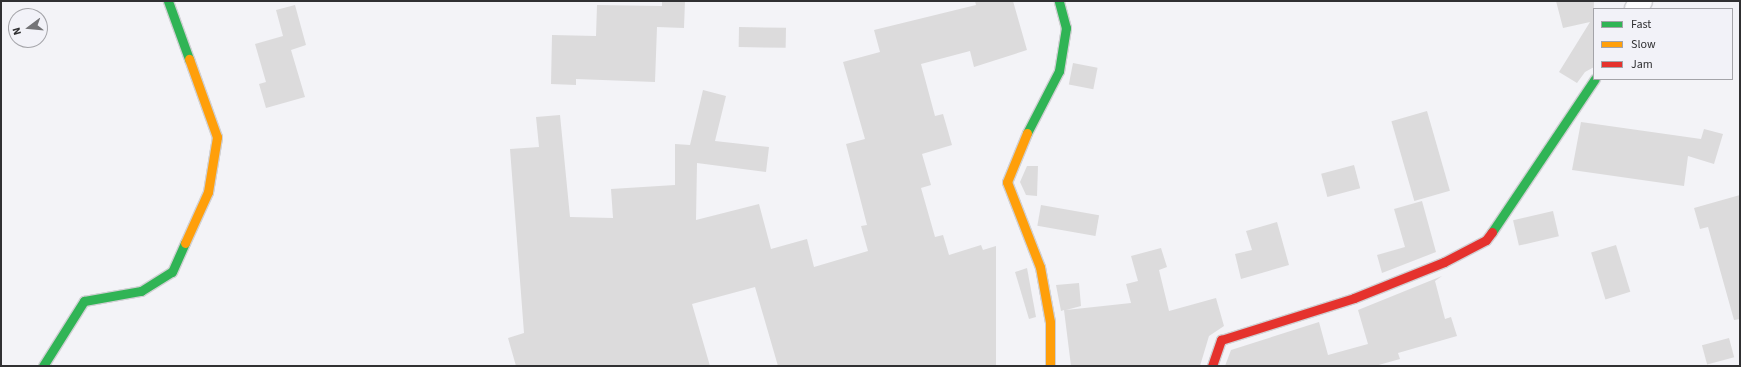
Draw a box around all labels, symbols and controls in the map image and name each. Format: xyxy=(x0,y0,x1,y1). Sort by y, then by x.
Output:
north arrow xyxy=(8,8,48,48)
legend xyxy=(1593,8,1733,80)
text: Fast xyxy=(1631,16,1651,33)
text: N xyxy=(9,26,25,37)
text: Slow xyxy=(1631,36,1656,53)
text: Jam xyxy=(1631,56,1653,73)

